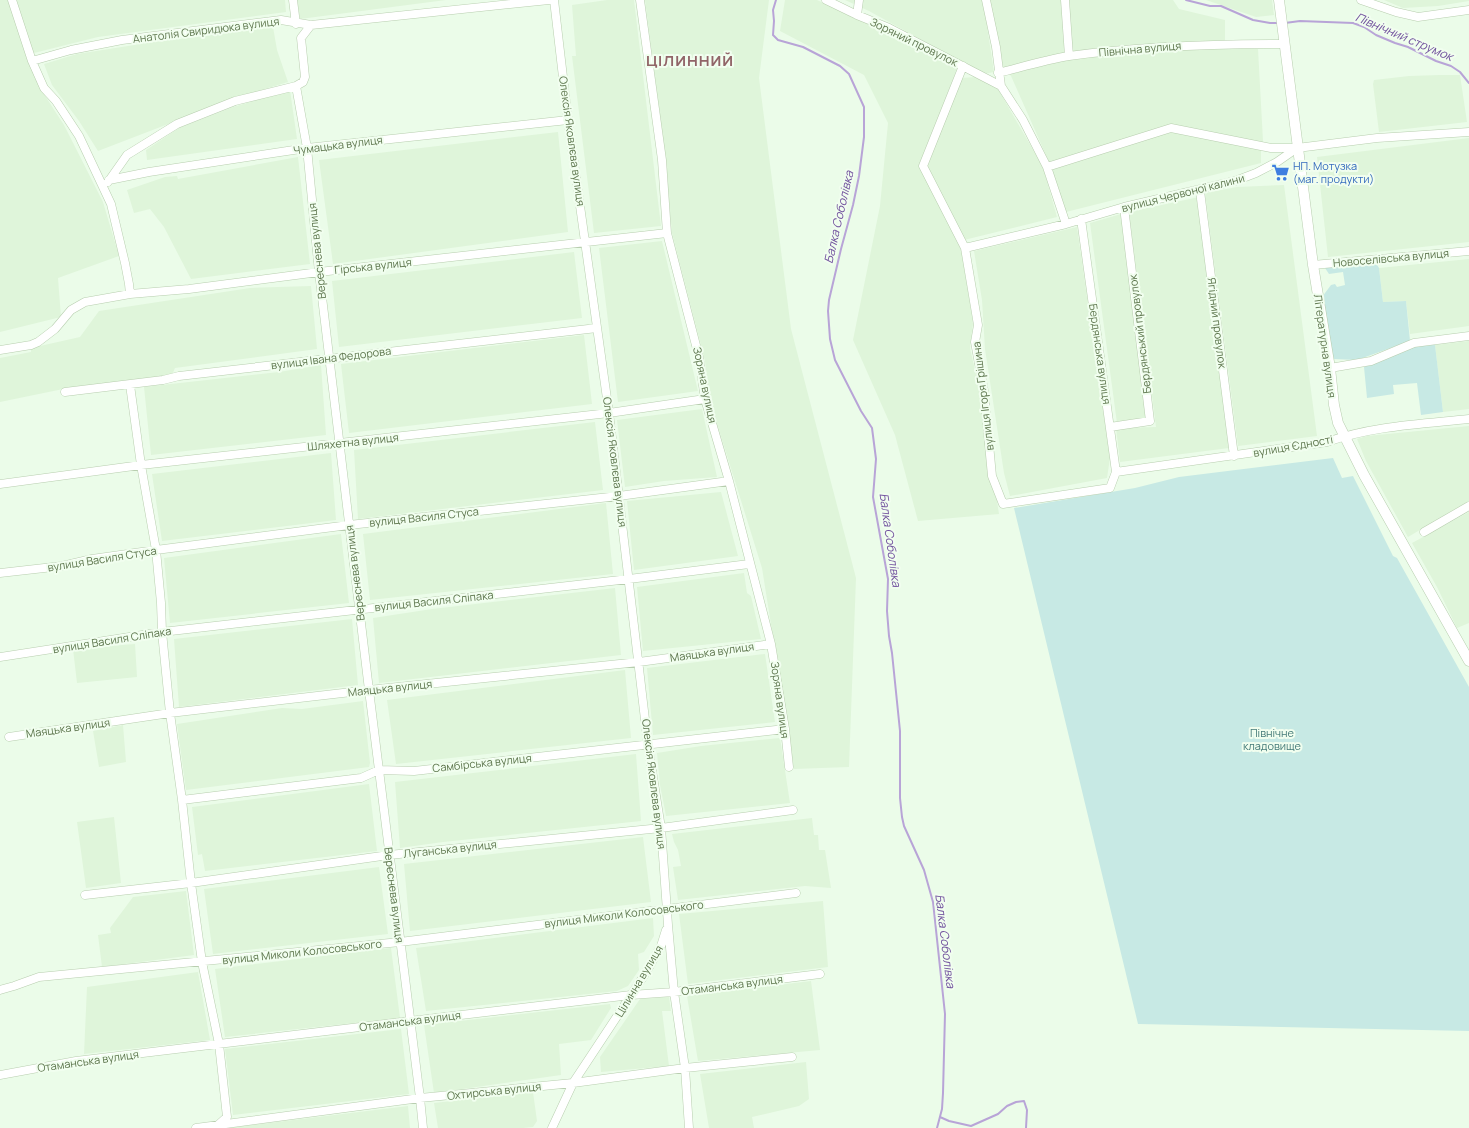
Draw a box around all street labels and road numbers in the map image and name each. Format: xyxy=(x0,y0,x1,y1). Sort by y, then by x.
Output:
street label: Анатолія Свиридюка вулиця xyxy=(132,13,280,46)
street label: Зоряний провулок xyxy=(868,14,961,70)
street label: Північна вулиця xyxy=(1098,37,1182,60)
street label: Олексія Яковлєва вулиця xyxy=(556,75,589,207)
street label: Чумацька вулиця xyxy=(292,132,384,157)
street label: вулиця Червоної калини xyxy=(1120,170,1246,215)
street label: Вереснева вулиця xyxy=(304,202,329,300)
street label: Новоселівська вулиця xyxy=(1332,245,1450,270)
street label: Гірська вулиця xyxy=(334,254,412,277)
street label: Бердянський провулок xyxy=(1125,273,1154,394)
street label: Ягідний провулок xyxy=(1204,277,1231,370)
street label: Літературна вулиця xyxy=(1311,293,1340,399)
street label: Бердянська вулиця xyxy=(1086,303,1115,405)
street label: вулиця Ігоря Грішина xyxy=(968,341,997,451)
street label: вулиця Івана Федорова xyxy=(270,343,392,372)
street label: Зоряна вулиця xyxy=(690,345,721,424)
street label: Олексія Яковлєва вулиця xyxy=(600,396,631,528)
street label: Шляхетна вулиця xyxy=(307,429,399,454)
street label: вулиця Єдності xyxy=(1252,431,1334,460)
street label: вулиця Василя Стуса xyxy=(368,503,479,530)
street label: Вереснева вулиця xyxy=(341,524,368,622)
street label: вулиця Василя Стуса xyxy=(46,542,157,575)
street label: вулиця Василя Сліпака xyxy=(374,587,494,614)
street label: вулиця Василя Сліпака xyxy=(52,623,172,656)
street label: Маяцька вулиця xyxy=(669,638,755,665)
street label: Зоряна вулиця xyxy=(768,661,793,739)
street label: Маяцька вулиця xyxy=(347,676,433,699)
street label: Маяцька вулиця xyxy=(25,714,111,741)
street label: Олексія Яковлєва вулиця xyxy=(639,718,670,850)
street label: Самбірська вулиця xyxy=(432,750,532,775)
street label: Луганська вулиця xyxy=(403,836,497,861)
street label: Вереснева вулиця xyxy=(381,846,408,944)
street label: вулиця Миколи Колосовського xyxy=(543,896,705,931)
street label: вулиця Миколи Колосовського xyxy=(221,936,383,967)
street label: Цілинна вулиця xyxy=(611,942,666,1019)
street label: Отаманська вулиця xyxy=(680,971,784,998)
street label: Отаманська вулиця xyxy=(358,1007,462,1034)
street label: Отаманська вулиця xyxy=(36,1046,140,1075)
street label: Охтирська вулиця xyxy=(446,1078,542,1103)

